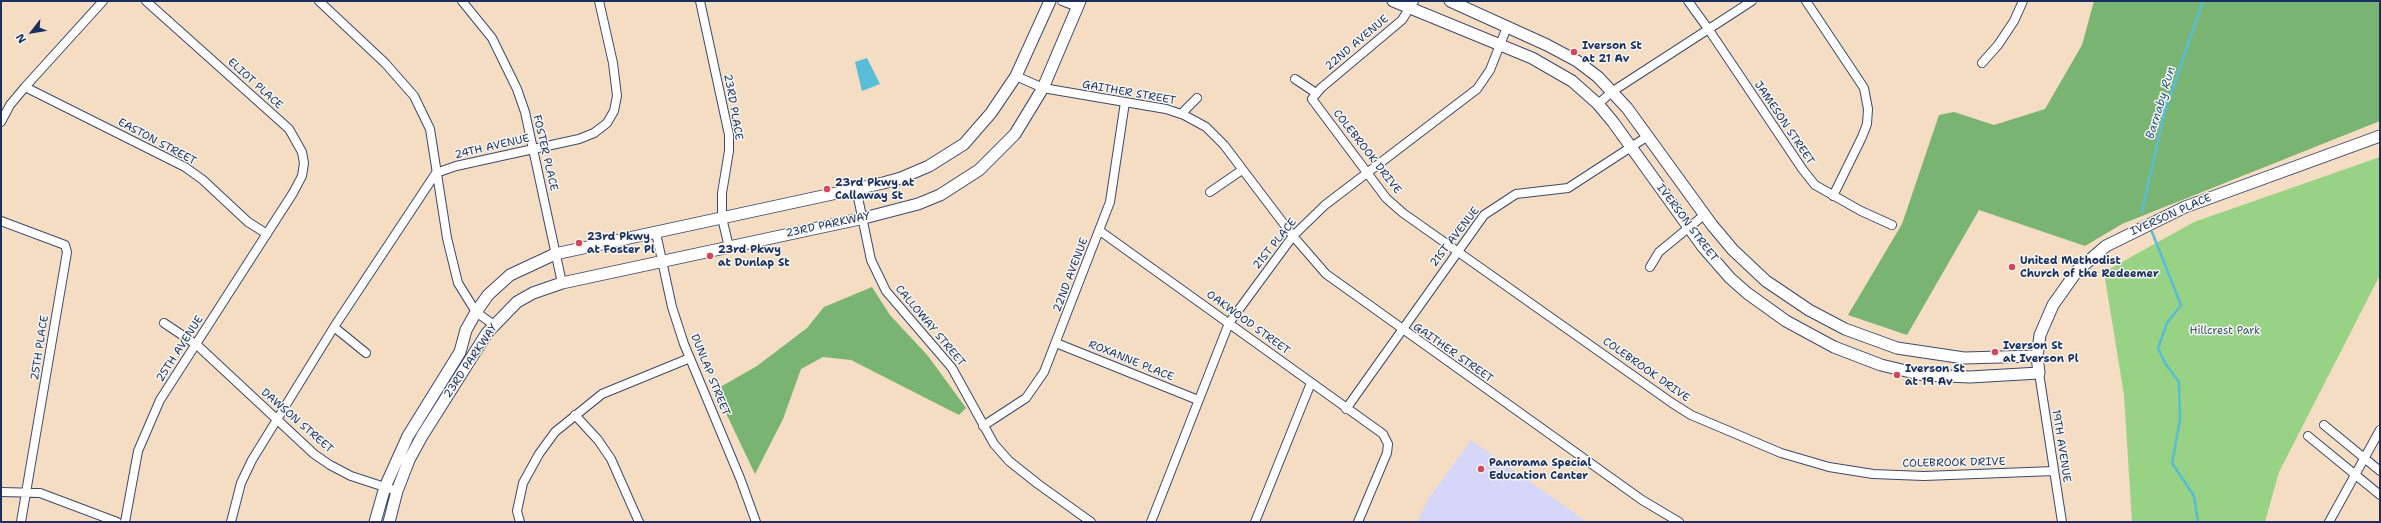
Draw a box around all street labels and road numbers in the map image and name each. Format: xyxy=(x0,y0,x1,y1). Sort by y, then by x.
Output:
street label: 22ND AVENUE xyxy=(1323,13,1391,73)
street label: ELIOT PLACE xyxy=(225,56,285,112)
street label: 23RD PLACE xyxy=(721,73,745,141)
street label: GAITHER STREET xyxy=(1081,78,1177,108)
street label: JAMESON STREET xyxy=(1751,79,1817,167)
street label: COLEBROOK DRIVE xyxy=(1330,107,1404,197)
street label: FOSTER PLACE xyxy=(530,114,560,192)
street label: EASTON STREET xyxy=(116,116,198,168)
street label: 24TH AVENUE xyxy=(453,132,531,162)
street label: IVERSON STREET xyxy=(1653,182,1721,264)
street label: IVERSON PLACE xyxy=(2129,191,2213,239)
street label: 21ST AVENUE xyxy=(1428,204,1482,270)
street label: 23RD PARKWAY xyxy=(784,210,872,240)
street label: 21ST PLACE xyxy=(1250,216,1300,272)
street label: 22ND AVENUE xyxy=(1051,236,1091,314)
street label: CALLOWAY STREET xyxy=(892,283,968,369)
street label: OAKWOOD STREET xyxy=(1204,288,1292,358)
street label: 25TH AVENUE xyxy=(154,313,206,385)
street label: 25TH PLACE xyxy=(28,315,52,381)
street label: GAITHER STREET xyxy=(1410,320,1496,386)
street label: 23RD PARKWAY xyxy=(441,322,501,400)
street label: DUNLAP STREET xyxy=(688,332,732,418)
street label: COLEBROOK DRIVE xyxy=(1600,335,1692,405)
street label: ROXANNE PLACE xyxy=(1086,338,1176,384)
street label: DAWSON STREET xyxy=(258,386,336,456)
street label: 19TH AVENUE xyxy=(2049,409,2073,483)
street label: COLEBROOK DRIVE xyxy=(1902,455,2006,471)

